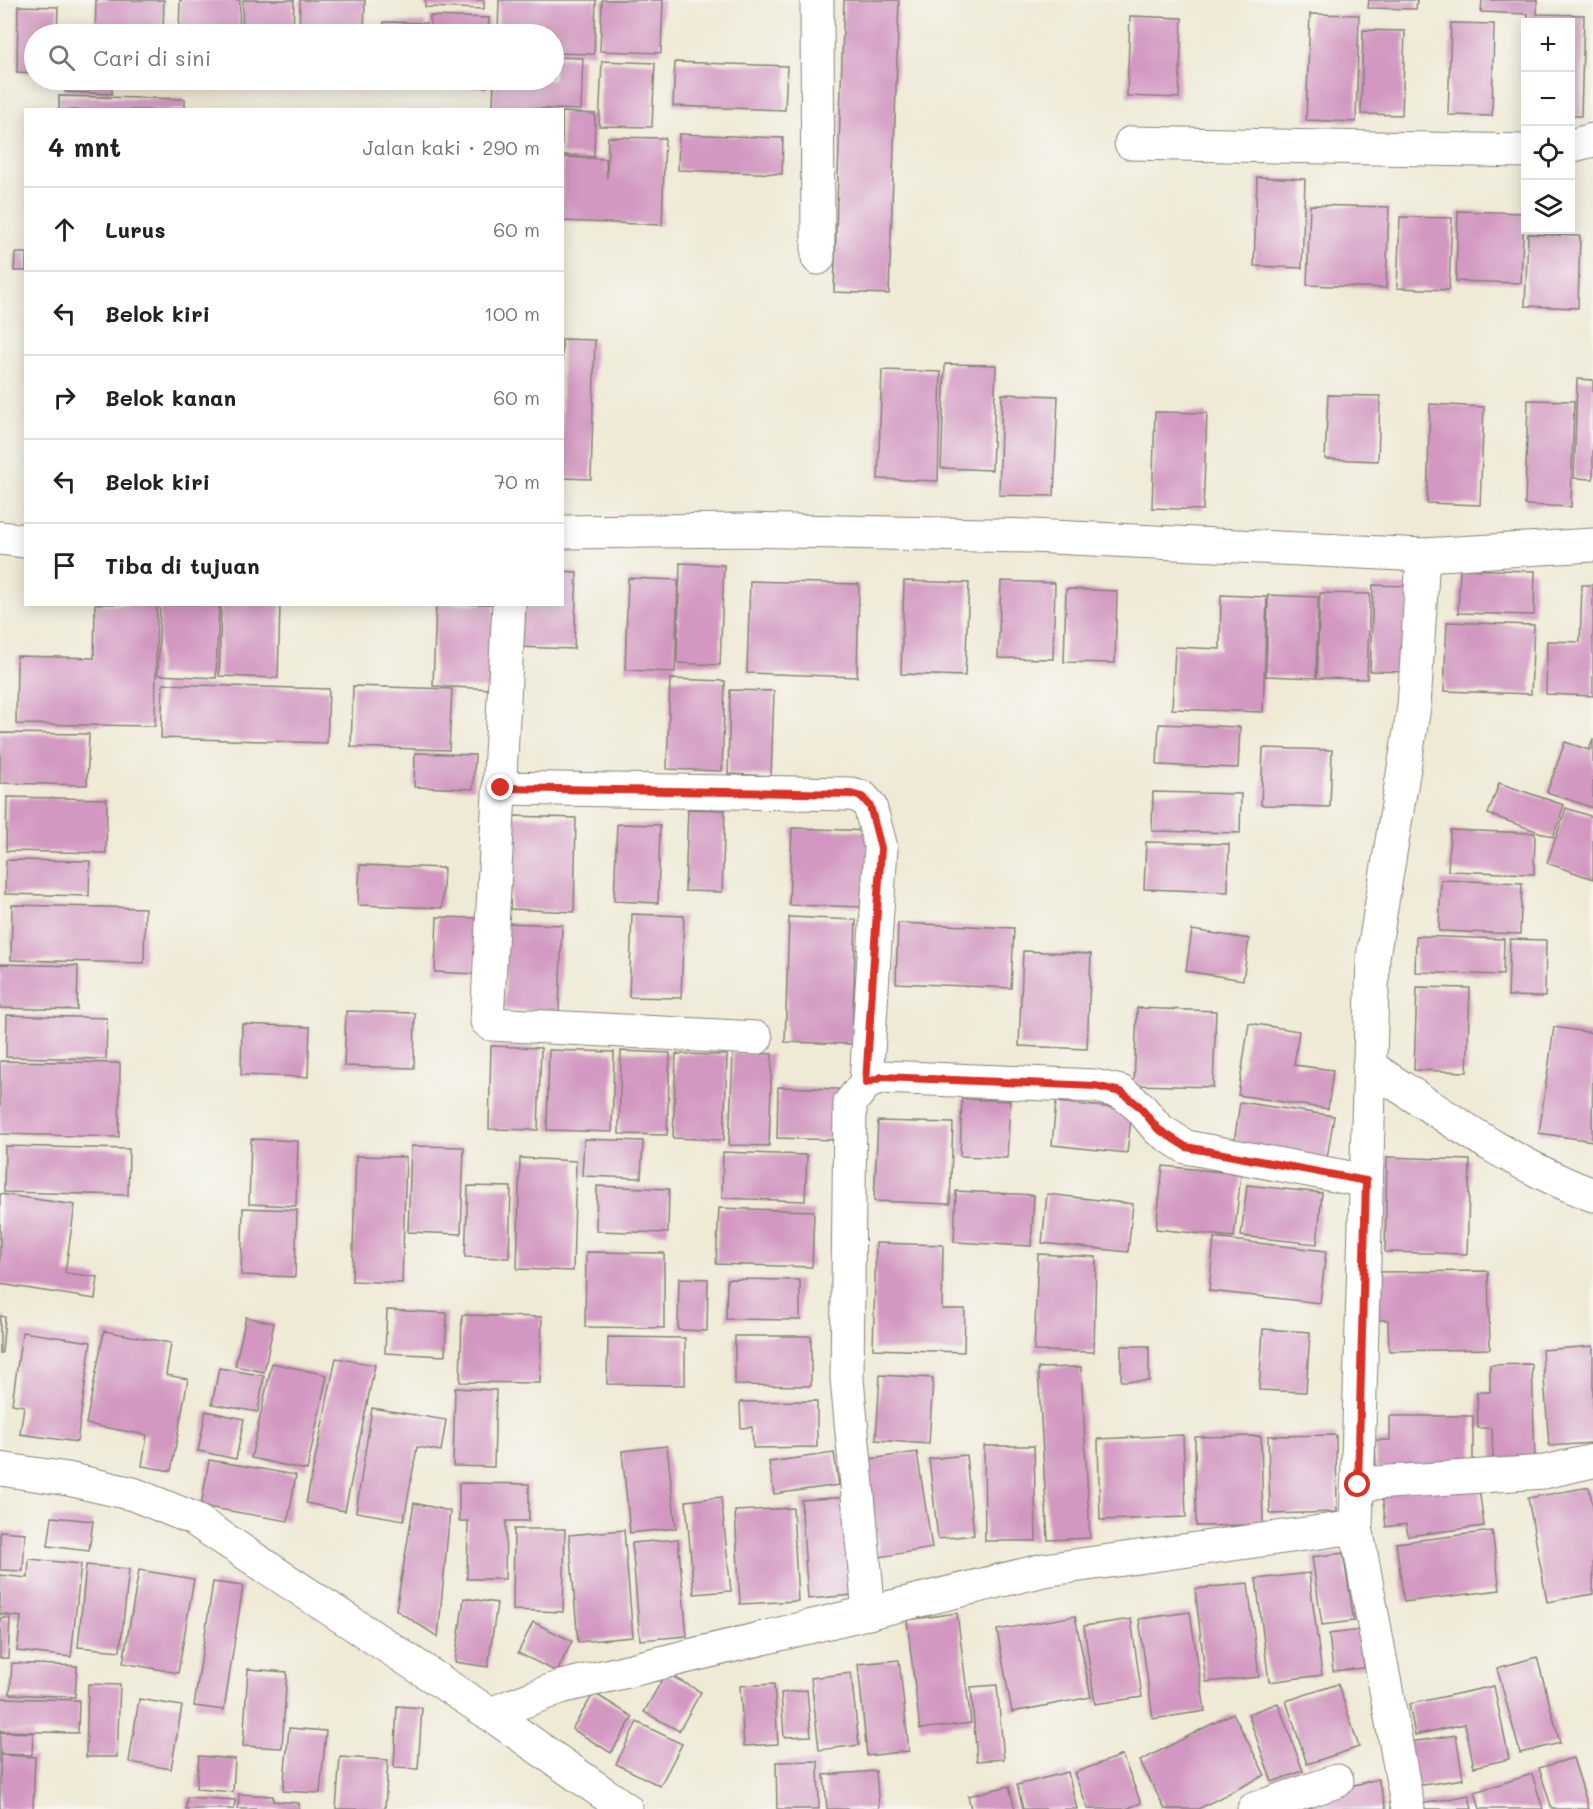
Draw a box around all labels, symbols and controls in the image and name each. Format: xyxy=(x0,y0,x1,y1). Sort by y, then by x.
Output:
map controls xyxy=(1521,18,1575,234)
button: + xyxy=(1521,18,1575,72)
search box xyxy=(24,24,564,90)
icon: search xyxy=(45,41,78,74)
text: Cari di sini xyxy=(93,43,211,72)
button: − xyxy=(1521,72,1575,126)
button: locate xyxy=(1521,126,1575,180)
text: 4 mnt xyxy=(48,130,121,164)
text: Jalan kaki · 290 m xyxy=(363,134,540,160)
button: layers xyxy=(1521,180,1575,234)
icon: ahead xyxy=(48,213,81,246)
text: Lurus xyxy=(105,215,166,244)
text: 60 m xyxy=(493,216,540,242)
icon: left xyxy=(48,297,81,330)
text: Belok kiri xyxy=(105,299,210,328)
text: 100 m xyxy=(484,300,540,326)
icon: right xyxy=(48,381,81,414)
text: Belok kanan xyxy=(105,383,236,412)
text: 60 m xyxy=(493,384,540,410)
icon: left xyxy=(48,465,81,498)
text: Belok kiri xyxy=(105,467,210,496)
text: 70 m xyxy=(494,468,540,494)
icon: arrive xyxy=(48,549,81,582)
text: Tiba di tujuan xyxy=(105,551,260,580)
route end xyxy=(487,774,513,800)
route start xyxy=(1344,1471,1370,1497)

